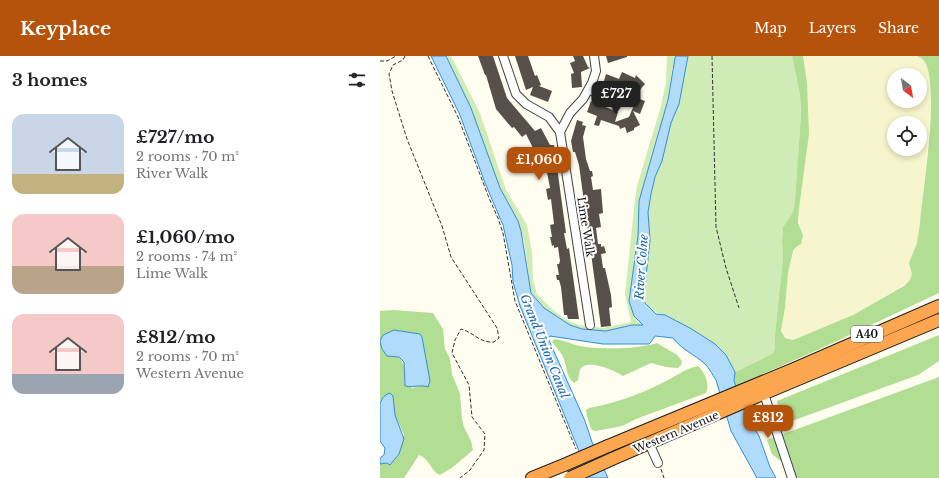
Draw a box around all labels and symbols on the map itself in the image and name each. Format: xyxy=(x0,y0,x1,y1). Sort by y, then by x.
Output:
north arrow xyxy=(887,68,927,108)
pin: £727 xyxy=(592,81,640,115)
pin: £1,060 xyxy=(506,147,572,181)
street label: Lime Walk xyxy=(574,196,598,258)
water label: River Colne xyxy=(631,233,651,301)
water label: Grand Union Canal xyxy=(517,292,573,400)
road number: A40 xyxy=(851,326,883,342)
pin: £812 xyxy=(744,405,792,439)
street label: Western Avenue xyxy=(630,408,721,457)

